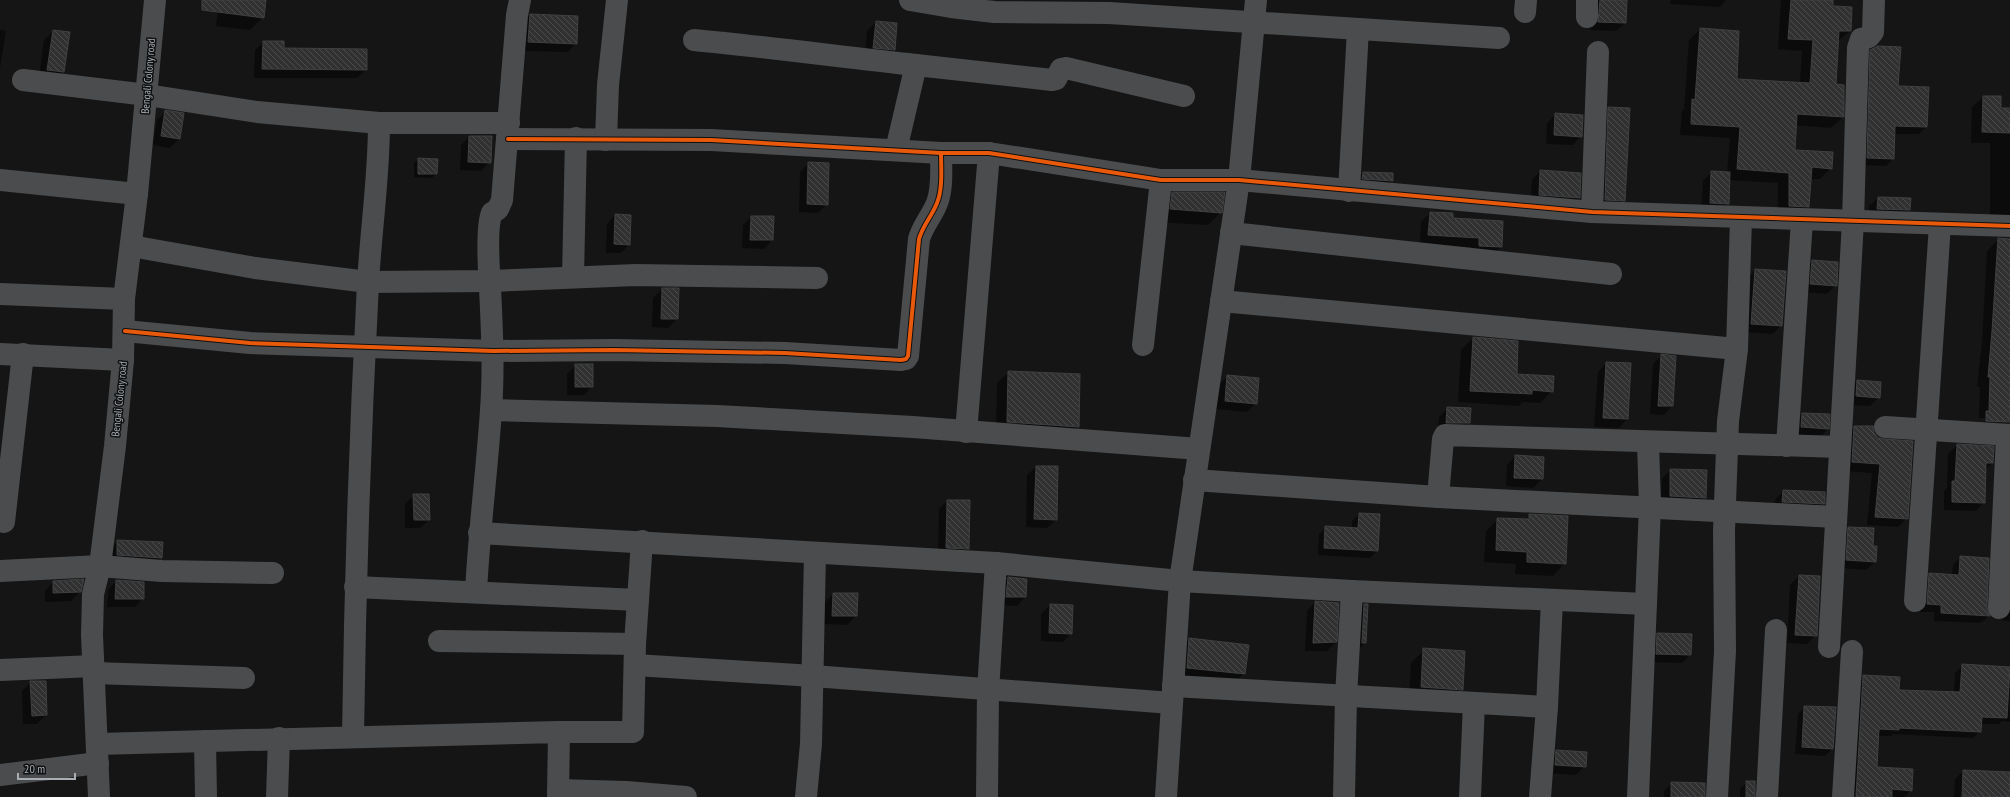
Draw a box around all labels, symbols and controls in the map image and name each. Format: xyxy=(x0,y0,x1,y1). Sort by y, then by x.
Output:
street label: Bengali Colony road xyxy=(138,37,158,114)
street label: Bengali Colony road xyxy=(108,360,130,437)
scale bar xyxy=(18,755,75,781)
text: 20 m xyxy=(24,761,45,776)

